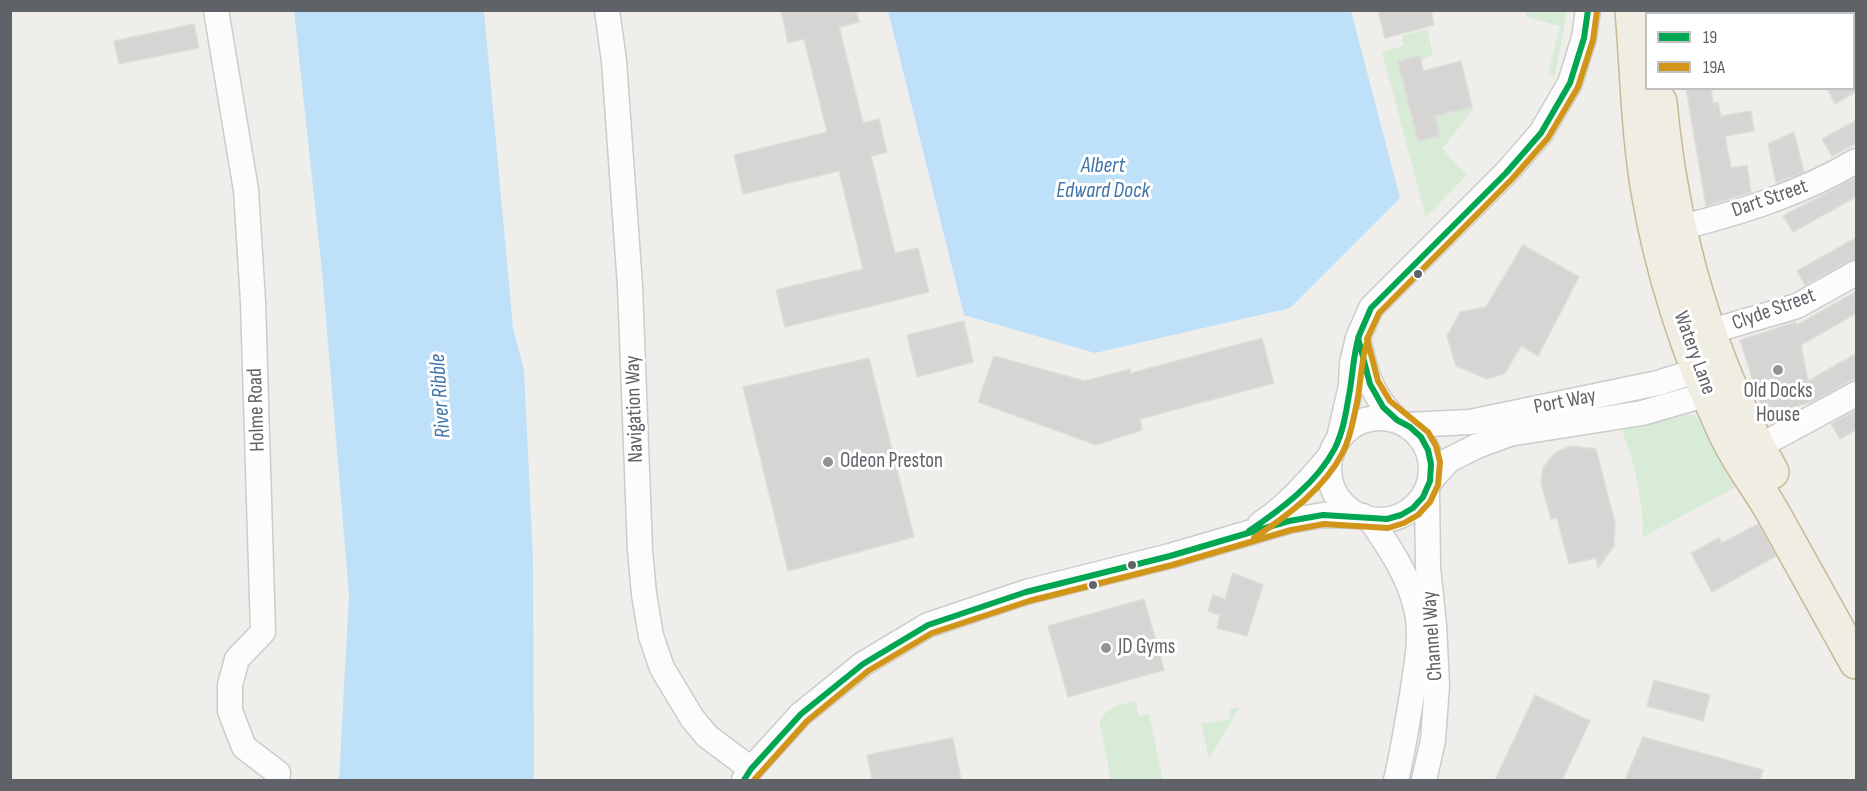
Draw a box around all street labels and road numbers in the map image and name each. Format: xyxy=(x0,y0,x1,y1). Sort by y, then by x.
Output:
street label: Dart Street xyxy=(1729,174,1811,224)
street label: Clyde Street xyxy=(1729,283,1819,337)
street label: Watery Lane xyxy=(1667,308,1721,398)
street label: Navigation Way xyxy=(621,355,649,463)
street label: Holme Road xyxy=(243,368,271,452)
street label: Port Way xyxy=(1532,384,1598,420)
street label: Channel Way xyxy=(1417,590,1449,682)

